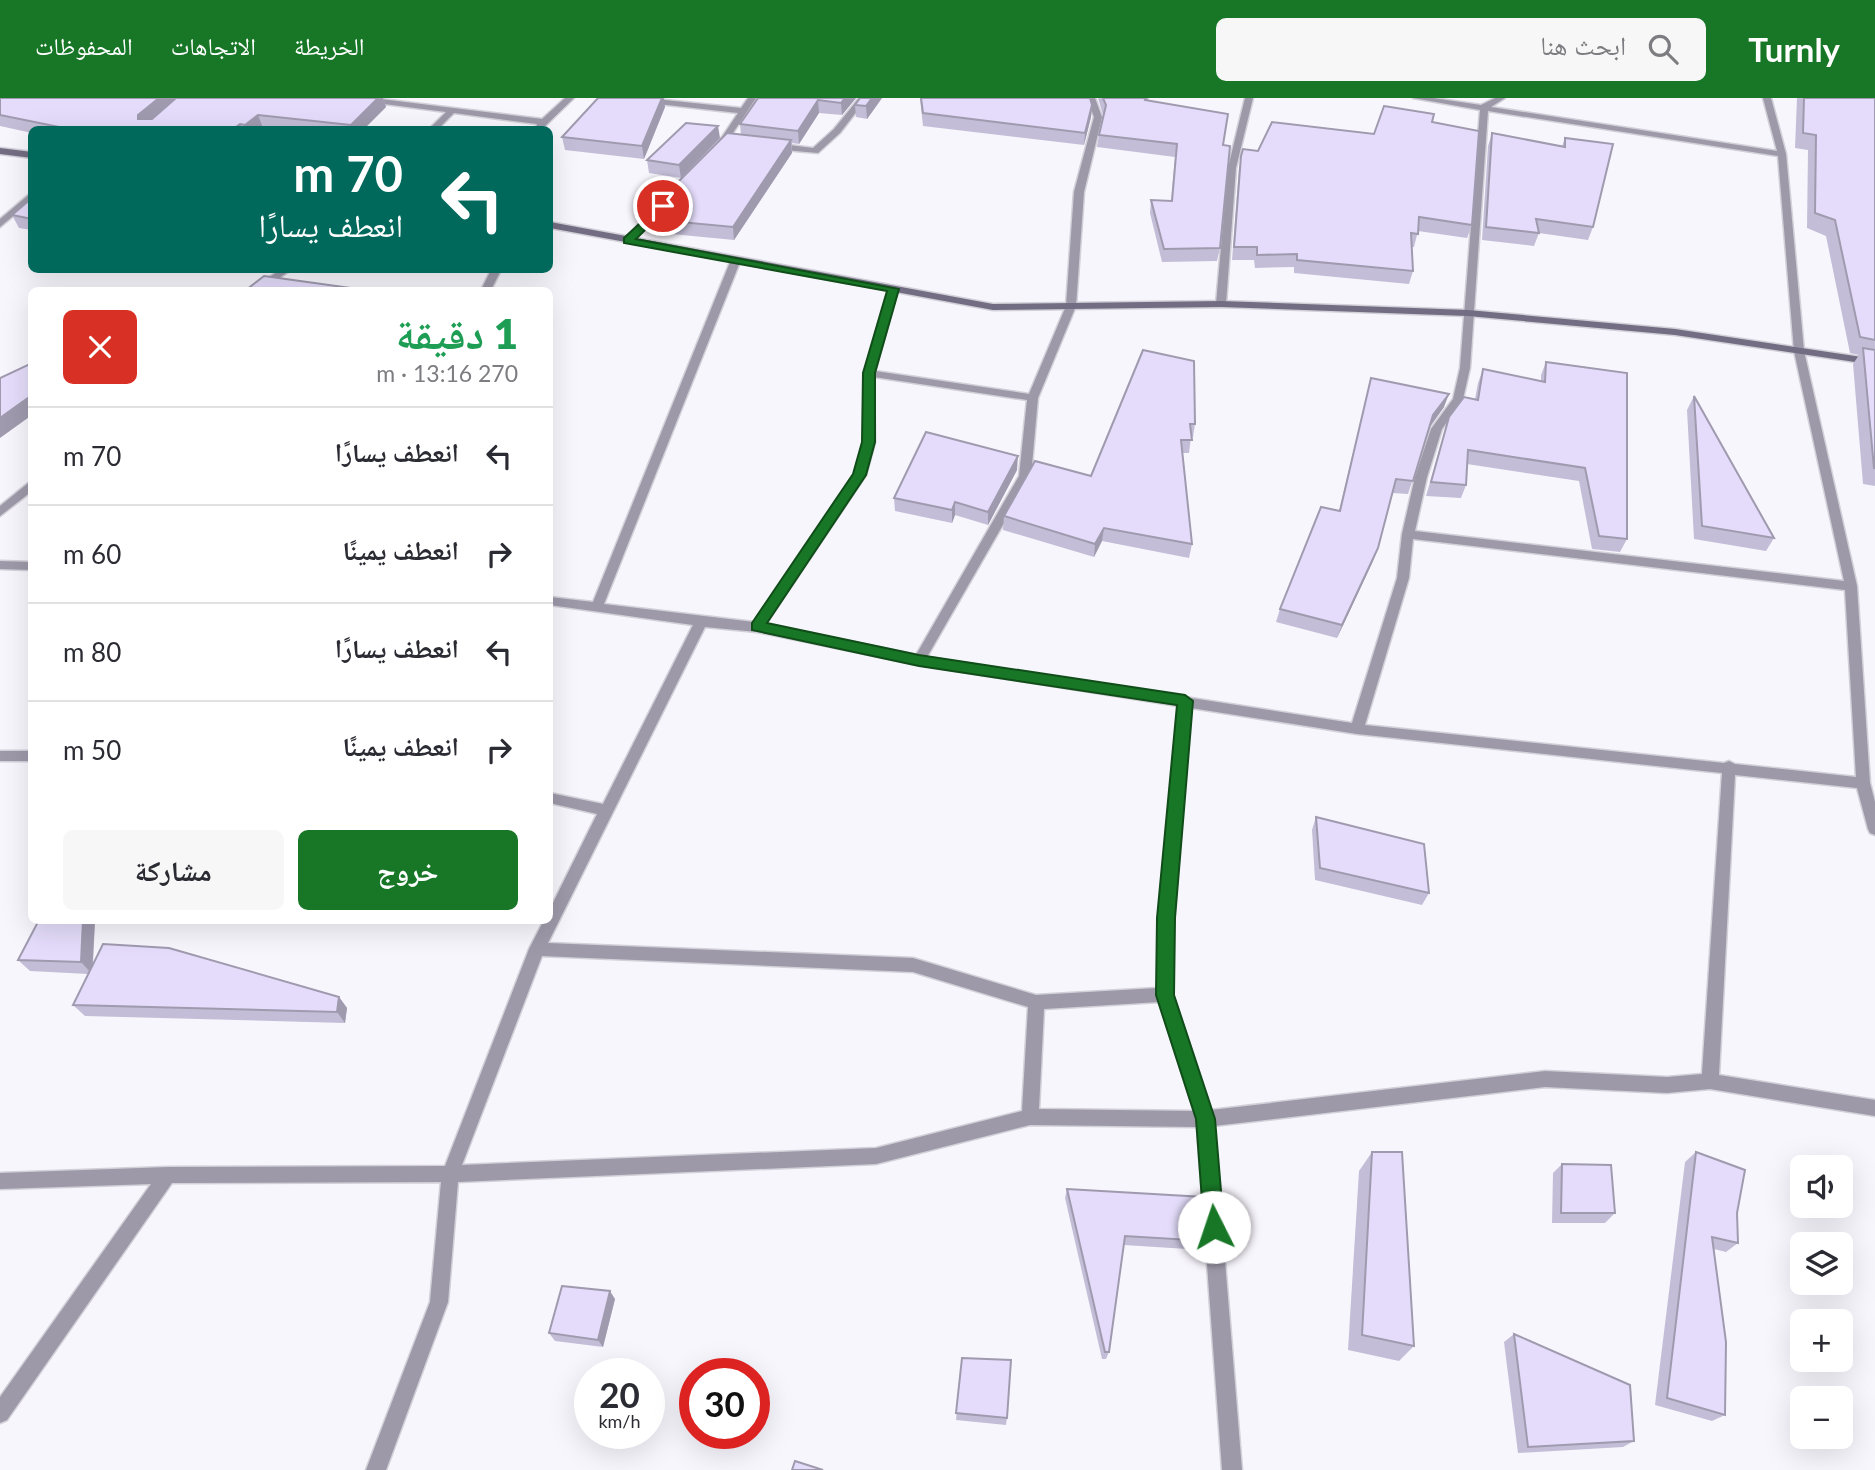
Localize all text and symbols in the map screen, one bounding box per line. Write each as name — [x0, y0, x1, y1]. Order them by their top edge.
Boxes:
search box — [1216, 18, 1706, 81]
text: ابحث هنا — [1540, 29, 1626, 61]
text: Turnly — [1748, 29, 1840, 69]
icon: search — [1644, 30, 1682, 68]
text: المحفوظات — [35, 31, 133, 60]
text: الاتجاهات — [171, 31, 256, 60]
text: الخريطة — [294, 31, 365, 60]
text: 70 m — [293, 144, 403, 202]
icon: left — [427, 154, 518, 245]
pin — [633, 176, 693, 236]
icon: arrive — [644, 187, 682, 225]
text: انعطف يسارًا — [259, 205, 403, 244]
text: 1 دقيقة — [396, 308, 518, 358]
button: close — [63, 310, 137, 384]
text: 270 m · 13:16 — [376, 359, 518, 387]
text: انعطف يسارًا — [335, 436, 459, 468]
icon: left — [480, 437, 518, 475]
text: 70 m — [63, 440, 121, 472]
text: انعطف يمينًا — [342, 534, 459, 566]
icon: right — [480, 535, 518, 573]
text: 60 m — [63, 538, 121, 570]
text: انعطف يسارًا — [335, 632, 459, 664]
icon: left — [480, 633, 518, 671]
text: 80 m — [63, 636, 121, 668]
text: انعطف يمينًا — [342, 730, 459, 762]
icon: right — [480, 731, 518, 769]
text: 50 m — [63, 734, 121, 766]
button: مشاركة — [63, 830, 284, 910]
button: خروج — [298, 830, 518, 910]
map controls — [1790, 1155, 1853, 1449]
button: sound — [1790, 1155, 1853, 1218]
position arrow — [1177, 1190, 1251, 1264]
button: layers — [1790, 1232, 1853, 1295]
button: + — [1790, 1309, 1853, 1372]
speed limit sign: 30 — [679, 1358, 770, 1449]
text: 20 — [599, 1373, 640, 1415]
button: − — [1790, 1386, 1853, 1449]
text: km/h — [598, 1410, 641, 1432]

